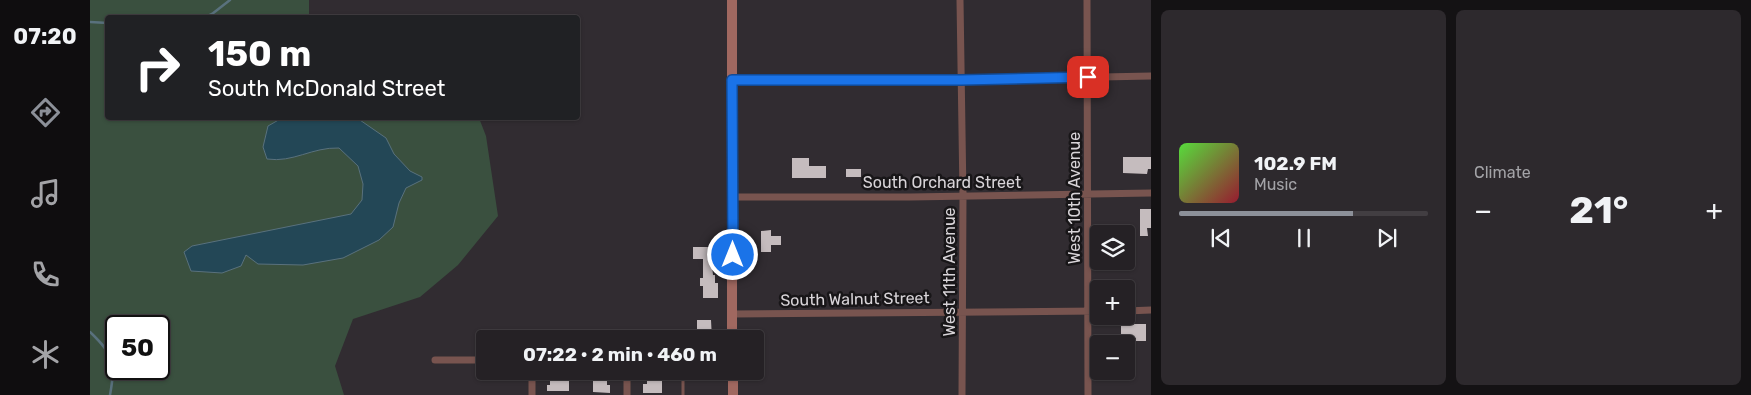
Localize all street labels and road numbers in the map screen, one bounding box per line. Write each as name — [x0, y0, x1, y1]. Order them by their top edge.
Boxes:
street label: West 10th Avenue — [1065, 132, 1084, 264]
street label: South Orchard Street — [863, 173, 1021, 192]
street label: West 11th Avenue — [940, 207, 959, 337]
street label: South Walnut Street — [780, 288, 930, 310]

